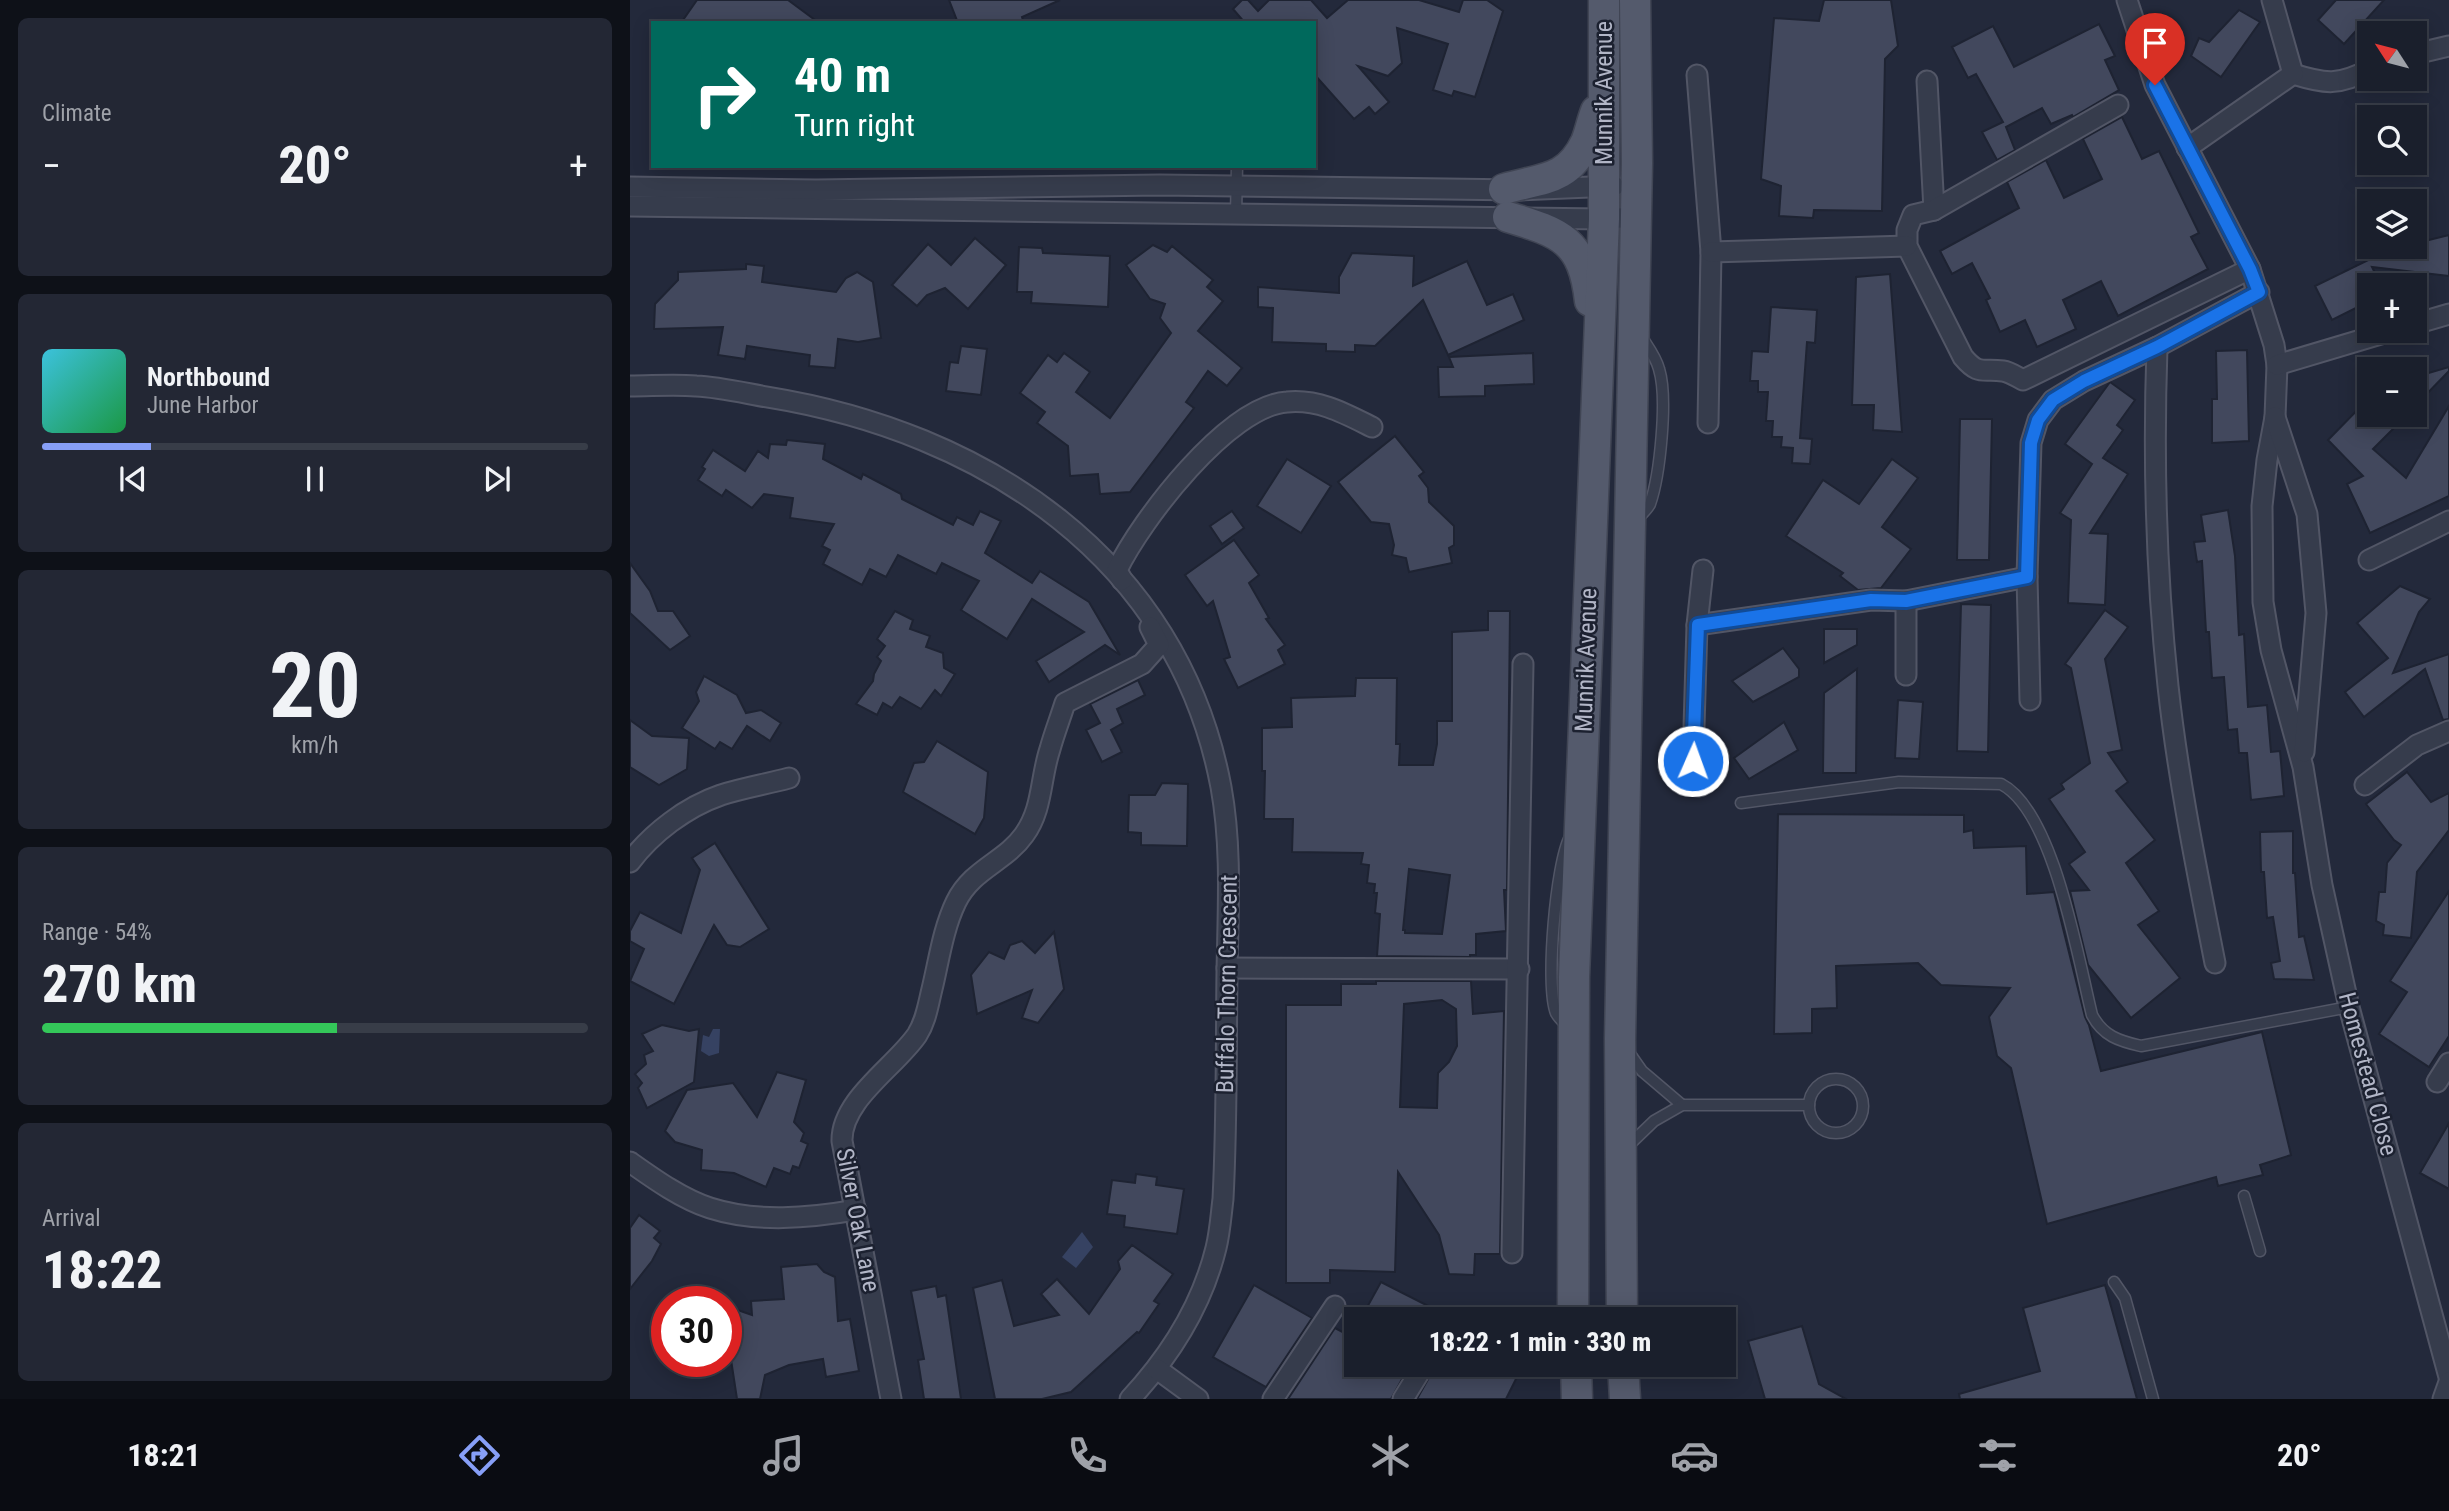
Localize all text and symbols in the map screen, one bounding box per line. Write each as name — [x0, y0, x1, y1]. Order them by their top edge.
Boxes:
pin — [2125, 13, 2185, 85]
street label: Munnik Avenue — [1590, 21, 1618, 165]
north arrow — [2357, 21, 2427, 91]
map controls — [2357, 21, 2427, 427]
icon: arrive — [2136, 24, 2174, 62]
text: 40 m — [794, 47, 891, 104]
icon: right — [679, 49, 770, 140]
text: Climate — [42, 100, 112, 127]
button: search — [2357, 105, 2427, 175]
text: Turn right — [794, 106, 915, 144]
text: 20° — [278, 135, 352, 196]
text: − — [42, 144, 61, 188]
text: + — [569, 144, 588, 188]
button: layers — [2357, 189, 2427, 259]
button: + — [2357, 273, 2427, 343]
button: − — [2357, 357, 2427, 427]
text: Northbound — [147, 362, 270, 392]
text: June Harbor — [147, 392, 259, 419]
icon: previous — [114, 460, 152, 498]
icon: pause — [296, 460, 334, 498]
icon: next — [478, 460, 516, 498]
street label: Munnik Avenue — [1569, 588, 1603, 732]
text: 20 — [269, 633, 361, 739]
position arrow — [1656, 724, 1730, 798]
text: km/h — [291, 732, 339, 759]
street label: Buffalo Thorn Crescent — [1211, 875, 1243, 1093]
text: Range · 54% — [42, 919, 152, 946]
text: 270 km — [42, 954, 197, 1015]
street label: Homestead Close — [2333, 989, 2403, 1159]
street label: Silver Oak Lane — [830, 1146, 886, 1294]
text: Arrival — [42, 1205, 101, 1232]
text: 18:22 — [42, 1240, 162, 1301]
speed limit sign: 30 — [651, 1286, 742, 1377]
text: 18:22 · 1 min · 330 m — [1429, 1327, 1651, 1357]
icon: directions — [455, 1431, 504, 1480]
icon: music — [759, 1431, 808, 1480]
icon: phone — [1063, 1431, 1112, 1480]
icon: climate — [1366, 1431, 1415, 1480]
icon: car — [1670, 1431, 1719, 1480]
icon: filters — [1973, 1431, 2022, 1480]
text: 18:21 — [127, 1436, 201, 1474]
text: 20° — [2277, 1436, 2322, 1474]

